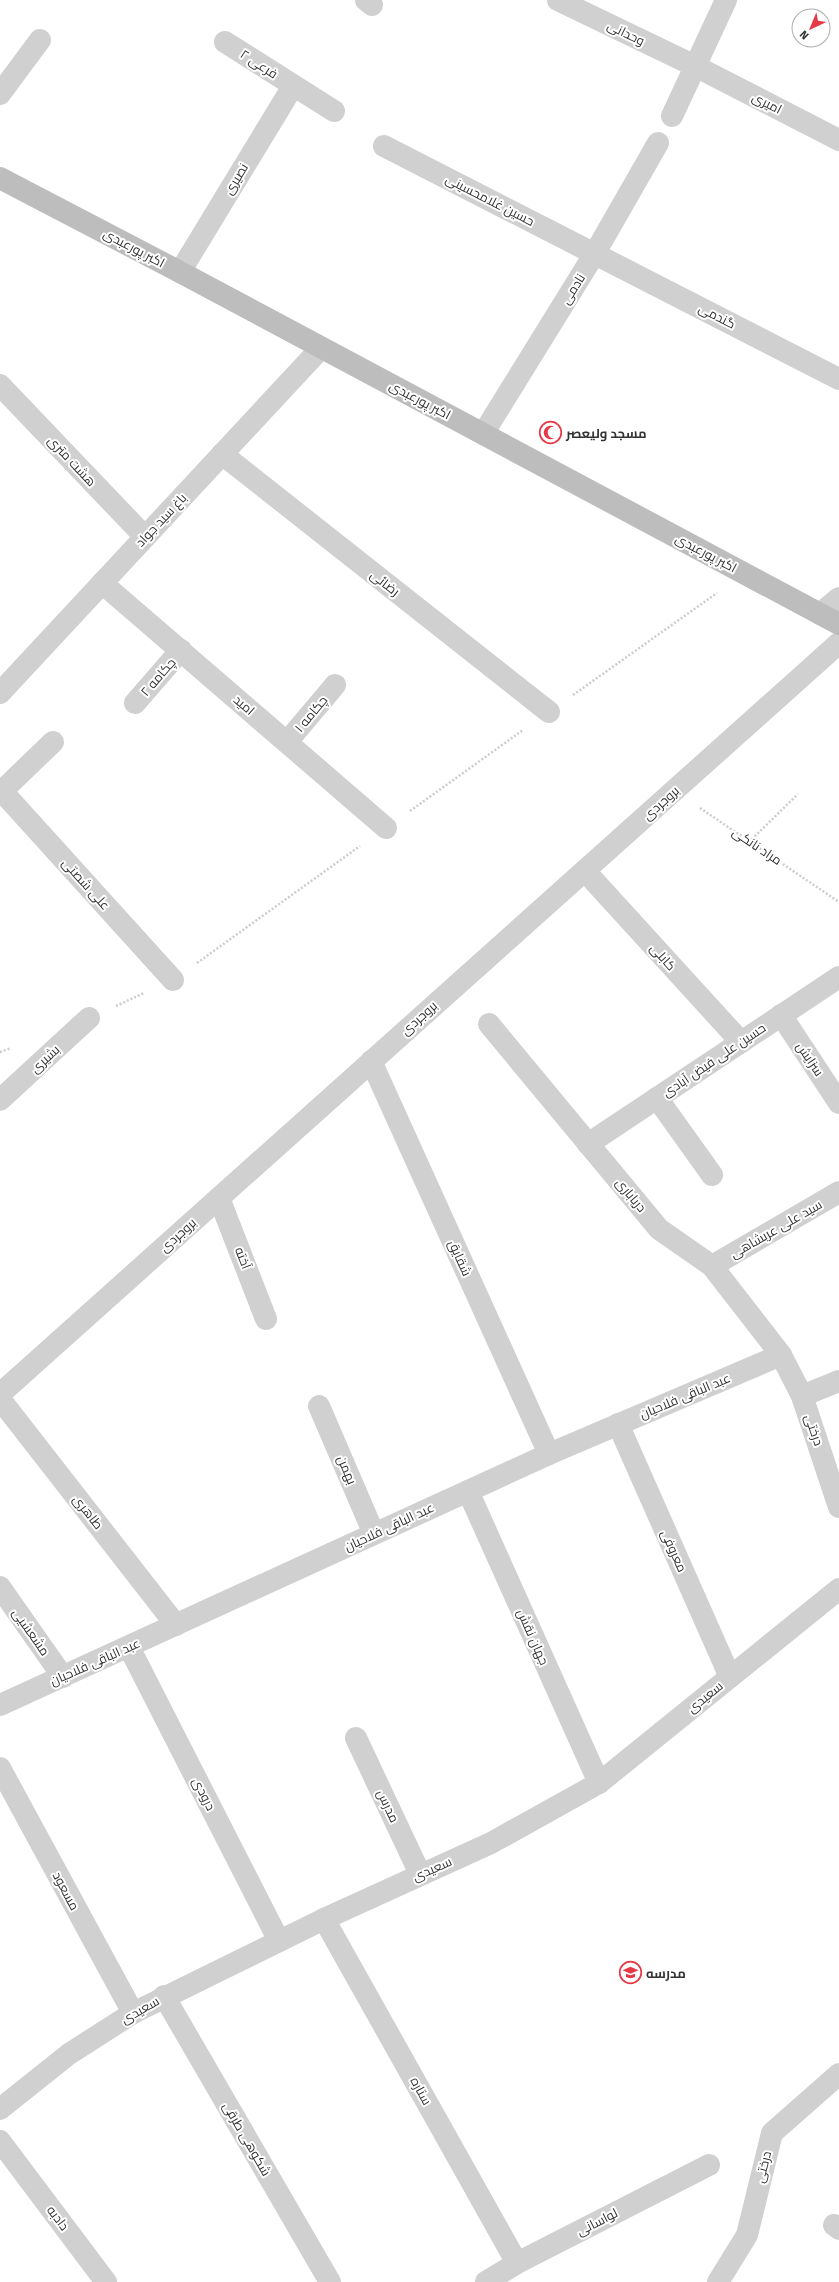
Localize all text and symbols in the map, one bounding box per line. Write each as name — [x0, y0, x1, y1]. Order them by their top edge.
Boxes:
north arrow — [791, 8, 831, 48]
street label: وحدانی — [605, 18, 647, 48]
text: N — [797, 28, 812, 42]
street label: فرعی ۲ — [238, 46, 280, 82]
street label: امیری — [750, 89, 784, 117]
street label: نصیری — [221, 161, 251, 197]
street label: حسین غلامحسینی — [443, 171, 537, 229]
street label: اکبر پورعبدی — [100, 226, 167, 272]
street label: نادمی — [558, 271, 588, 307]
street label: گندمی — [696, 300, 738, 332]
street label: اکبر پورعبدی — [386, 378, 453, 424]
mosque icon: مسجد ولیعصر — [537, 420, 563, 446]
place label: مسجد ولیعصر — [565, 426, 647, 442]
street label: هشت متری — [45, 433, 99, 489]
street label: باغ سید جواد — [133, 490, 190, 550]
street label: اکبر پورعبدی — [672, 531, 739, 577]
street label: رضائی — [367, 567, 403, 599]
street label: چکامه ۲ — [137, 655, 180, 701]
street label: امید — [231, 692, 257, 718]
street label: چکامه ۱ — [291, 693, 332, 737]
street label: بروجردی — [640, 783, 682, 823]
street label: مراد نانکی — [729, 824, 785, 868]
street label: علی شصتی — [59, 855, 113, 913]
street label: کابلی — [647, 940, 679, 974]
street label: بروجردی — [398, 998, 440, 1038]
street label: حسین علی فیض آبادی — [660, 1020, 768, 1100]
street label: سزایش — [793, 1039, 827, 1079]
street label: بشیری — [27, 1042, 63, 1076]
street label: دریاباری — [613, 1175, 649, 1215]
street label: سید علی عربشاهی — [727, 1197, 825, 1261]
street label: بروجردی — [157, 1215, 199, 1255]
street label: شقایق — [445, 1238, 475, 1278]
street label: آخته — [232, 1245, 254, 1271]
street label: عبد الباقی فلاحیان — [637, 1370, 733, 1422]
street label: درختی — [802, 1412, 826, 1448]
street label: بهمن — [334, 1453, 360, 1487]
street label: طاهری — [70, 1492, 106, 1532]
street label: عبد الباقی فلاحیان — [342, 1500, 436, 1554]
street label: معروفی — [658, 1528, 690, 1574]
street label: مشعشیی — [9, 1605, 53, 1659]
street label: جهان نقش — [514, 1607, 552, 1667]
street label: عبد الباقی فلاحیان — [48, 1635, 142, 1689]
street label: سعیدی — [684, 1678, 726, 1716]
street label: درودی — [189, 1775, 219, 1813]
street label: مدرس — [374, 1787, 402, 1825]
street label: سعیدی — [410, 1854, 454, 1884]
street label: مسعود — [50, 1869, 82, 1913]
school or university icon: مدرسه — [617, 1960, 643, 1986]
place label: مدرسه — [646, 1966, 686, 1981]
street label: سعیدی — [118, 1993, 162, 2027]
street label: ستاره — [407, 2074, 435, 2108]
street label: شکوهی طرقی — [220, 2100, 274, 2178]
street label: درختی — [752, 2150, 774, 2184]
street label: دادبه — [44, 2203, 72, 2233]
street label: لواسانی — [574, 2205, 620, 2239]

